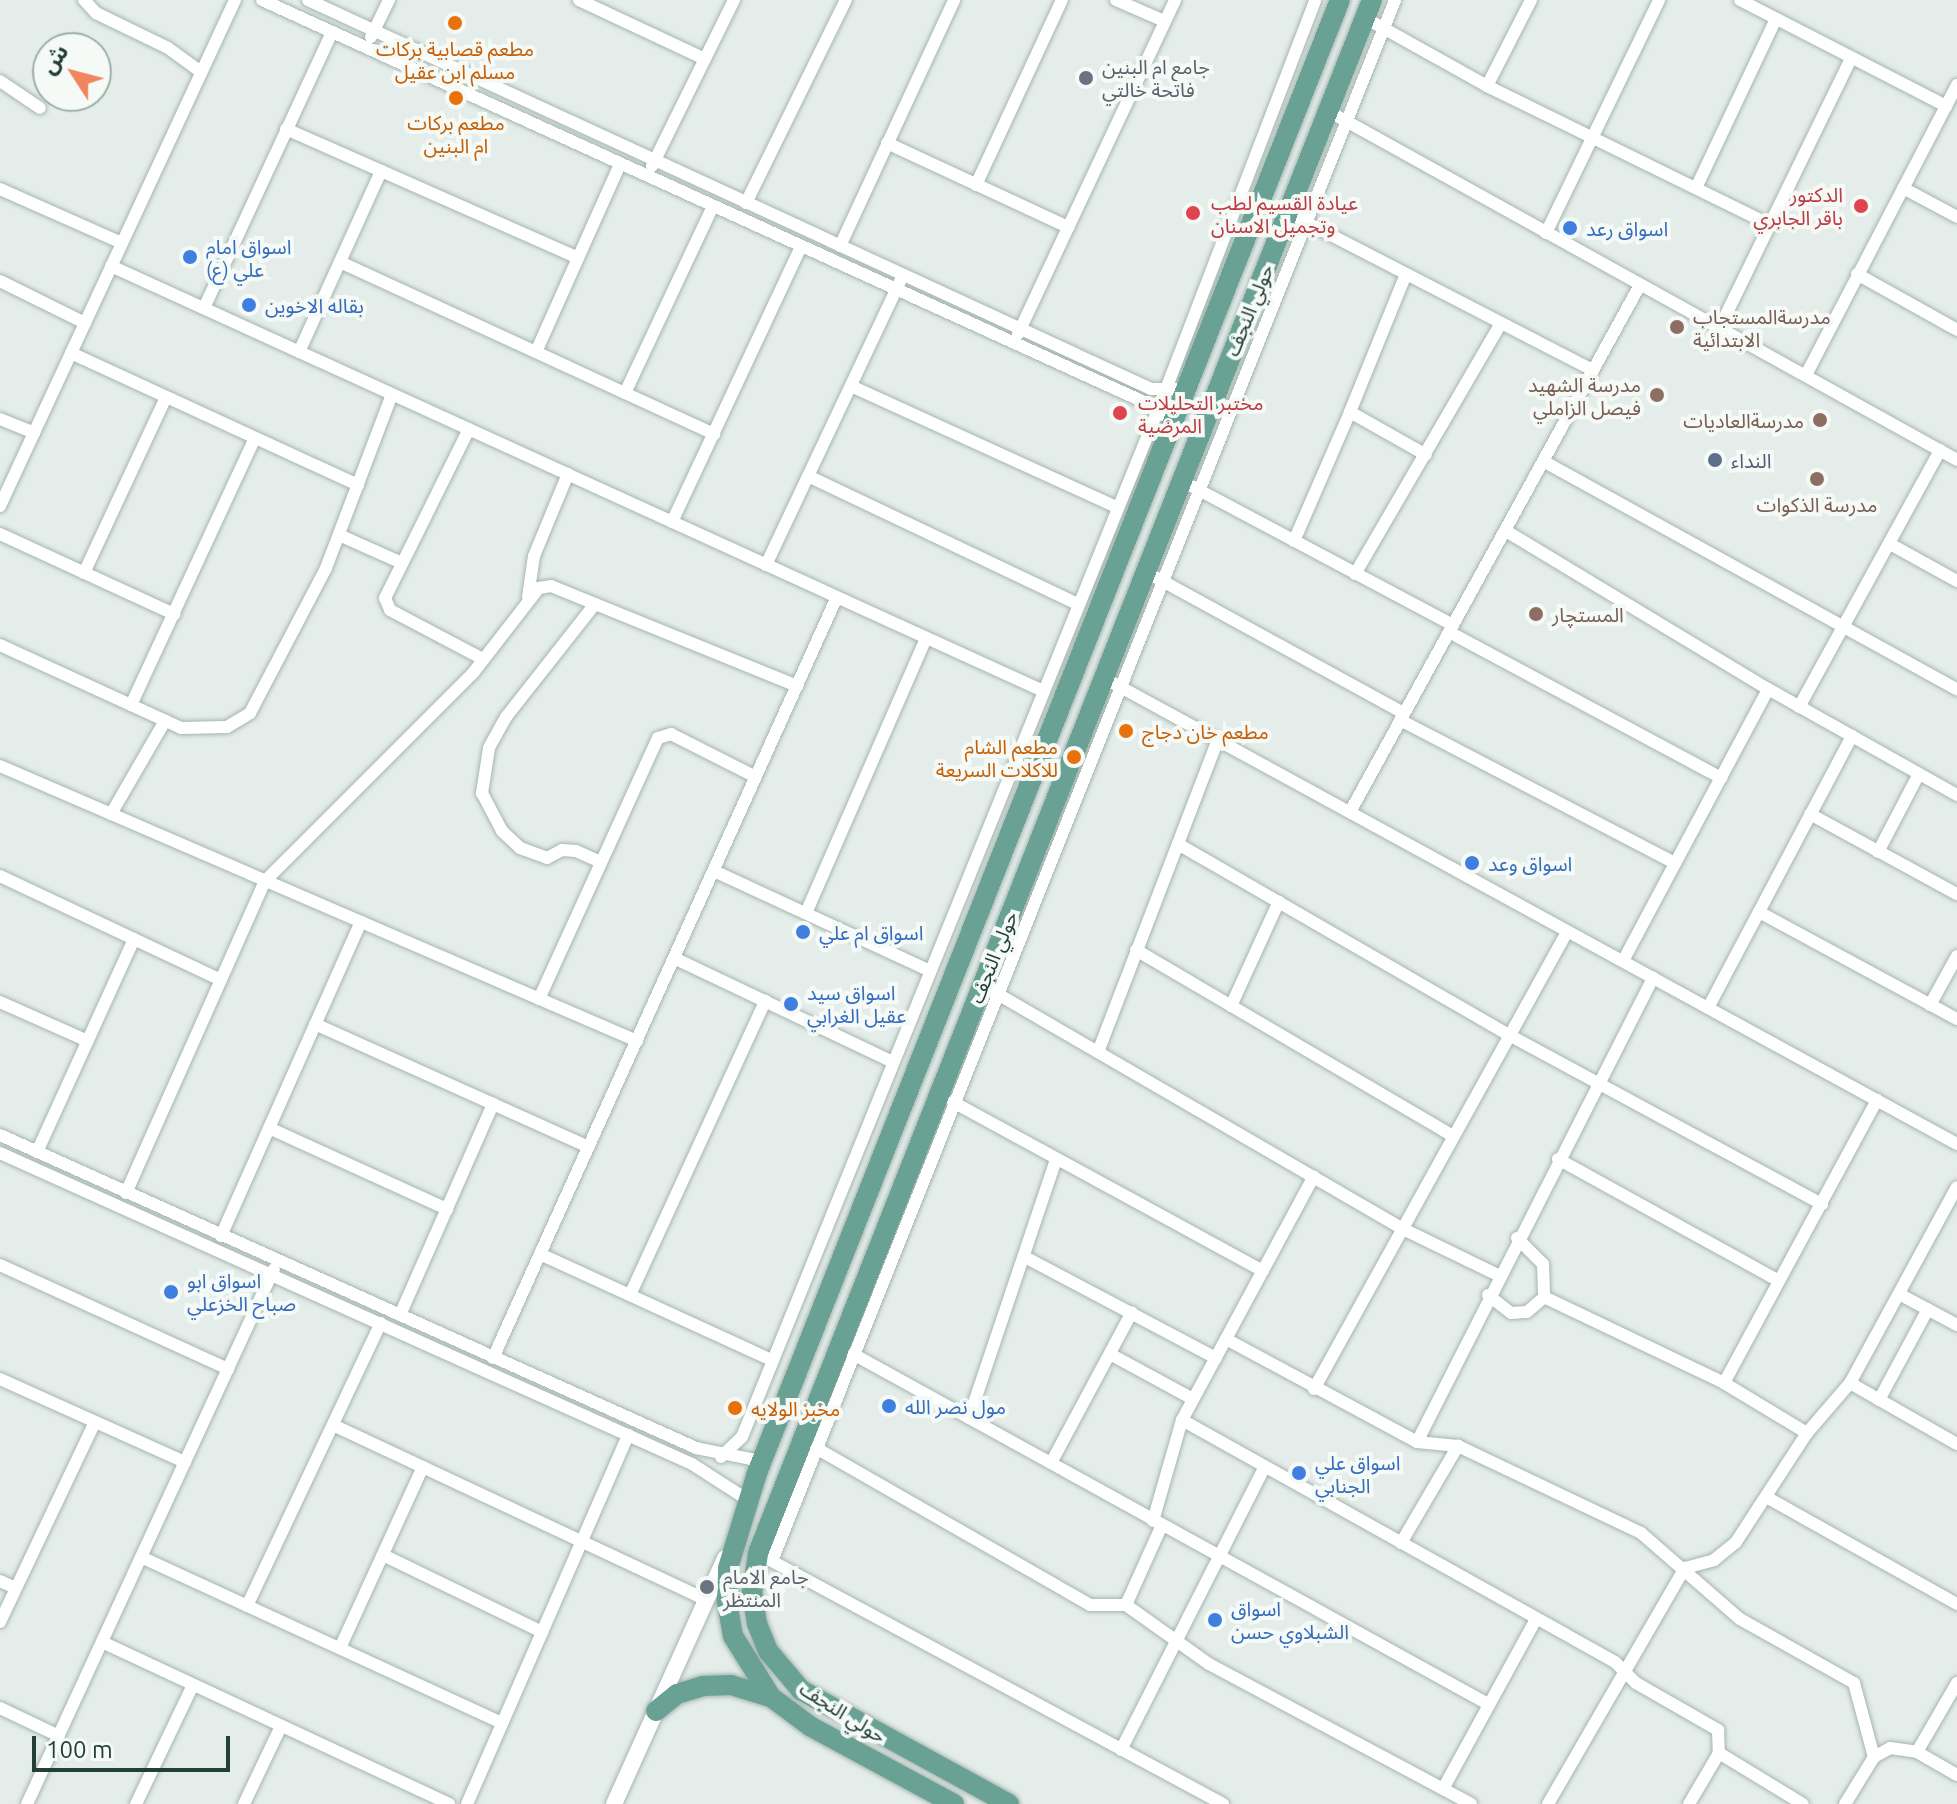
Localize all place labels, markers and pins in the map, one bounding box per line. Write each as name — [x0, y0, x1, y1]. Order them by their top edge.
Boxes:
marker: مطعم قصابية بركات مسلم ابن عقيل — [446, 14, 464, 32]
place label: مطعم قصابية بركات مسلم ابن عقيل — [376, 36, 534, 83]
place label: جامع ام البنين فاتحة خالتي — [1102, 54, 1210, 101]
marker: جامع ام البنين فاتحة خالتي — [1077, 69, 1095, 87]
marker: مطعم بركات ام البنين — [447, 89, 465, 107]
place label: مطعم بركات ام البنين — [407, 110, 505, 157]
place label: الدكتور باقر الجابري — [1753, 182, 1843, 229]
place label: عيادة القسيم لطب وتجميل الاسنان — [1211, 190, 1358, 237]
marker: الدكتور باقر الجابري — [1850, 195, 1872, 217]
marker: عيادة القسيم لطب وتجميل الاسنان — [1182, 202, 1204, 224]
place label: اسواق رعد — [1586, 216, 1668, 240]
marker: اسواق رعد — [1561, 219, 1579, 237]
place label: اسواق امام علي (ع) — [206, 234, 291, 281]
marker: اسواق امام علي (ع) — [181, 248, 199, 266]
place label: بقاله الاخوين — [265, 293, 364, 317]
marker: بقاله الاخوين — [240, 296, 258, 314]
place label: مدرسةالمستجاب الابتدائية — [1693, 304, 1831, 351]
marker: مدرسةالمستجاب الابتدائية — [1668, 318, 1686, 336]
place label: مدرسة الشهيد فيصل الزاملي — [1528, 372, 1641, 419]
marker: مدرسة الشهيد فيصل الزاملي — [1648, 386, 1666, 404]
place label: مختبر التحليلات المرضية — [1138, 390, 1264, 437]
marker: مختبر التحليلات المرضية — [1109, 402, 1131, 424]
place label: مدرسةالعاديات — [1683, 408, 1804, 432]
marker: مدرسةالعاديات — [1811, 411, 1829, 429]
place label: النداء — [1731, 448, 1771, 472]
marker: النداء — [1706, 451, 1724, 469]
marker: مدرسة الذكوات — [1808, 470, 1826, 488]
place label: مدرسة الذكوات — [1757, 492, 1877, 516]
place label: المستچار — [1552, 602, 1624, 626]
marker: المستچار — [1527, 605, 1545, 623]
place label: مطعم خان دجاج — [1142, 719, 1269, 743]
marker: مطعم خان دجاج — [1117, 722, 1135, 740]
place label: مطعم الشام للاكلات السريعة — [936, 734, 1058, 781]
marker: مطعم الشام للاكلات السريعة — [1065, 748, 1083, 766]
place label: اسواق وعد — [1488, 851, 1572, 875]
marker: اسواق وعد — [1463, 854, 1481, 872]
place label: اسواق ام علي — [819, 920, 923, 944]
marker: اسواق ام علي — [794, 923, 812, 941]
place label: اسواق سيد عقيل الغرابي — [807, 980, 906, 1027]
marker: اسواق سيد عقيل الغرابي — [782, 995, 800, 1013]
place label: اسواق ابو صباح الخزعلي — [187, 1268, 296, 1315]
marker: اسواق ابو صباح الخزعلي — [162, 1283, 180, 1301]
place label: مول نصر الله — [905, 1394, 1006, 1418]
place label: مخبز الولايه — [751, 1396, 840, 1420]
marker: مول نصر الله — [880, 1397, 898, 1415]
marker: مخبز الولايه — [726, 1399, 744, 1417]
place label: اسواق علي الجنابي — [1315, 1450, 1400, 1497]
marker: اسواق علي الجنابي — [1290, 1464, 1308, 1482]
place label: جامع الامام المنتظر — [723, 1564, 809, 1611]
marker: جامع الامام المنتظر — [698, 1578, 716, 1596]
place label: اسواق الشبلاوي حسن — [1231, 1596, 1349, 1643]
marker: اسواق الشبلاوي حسن — [1206, 1611, 1224, 1629]

